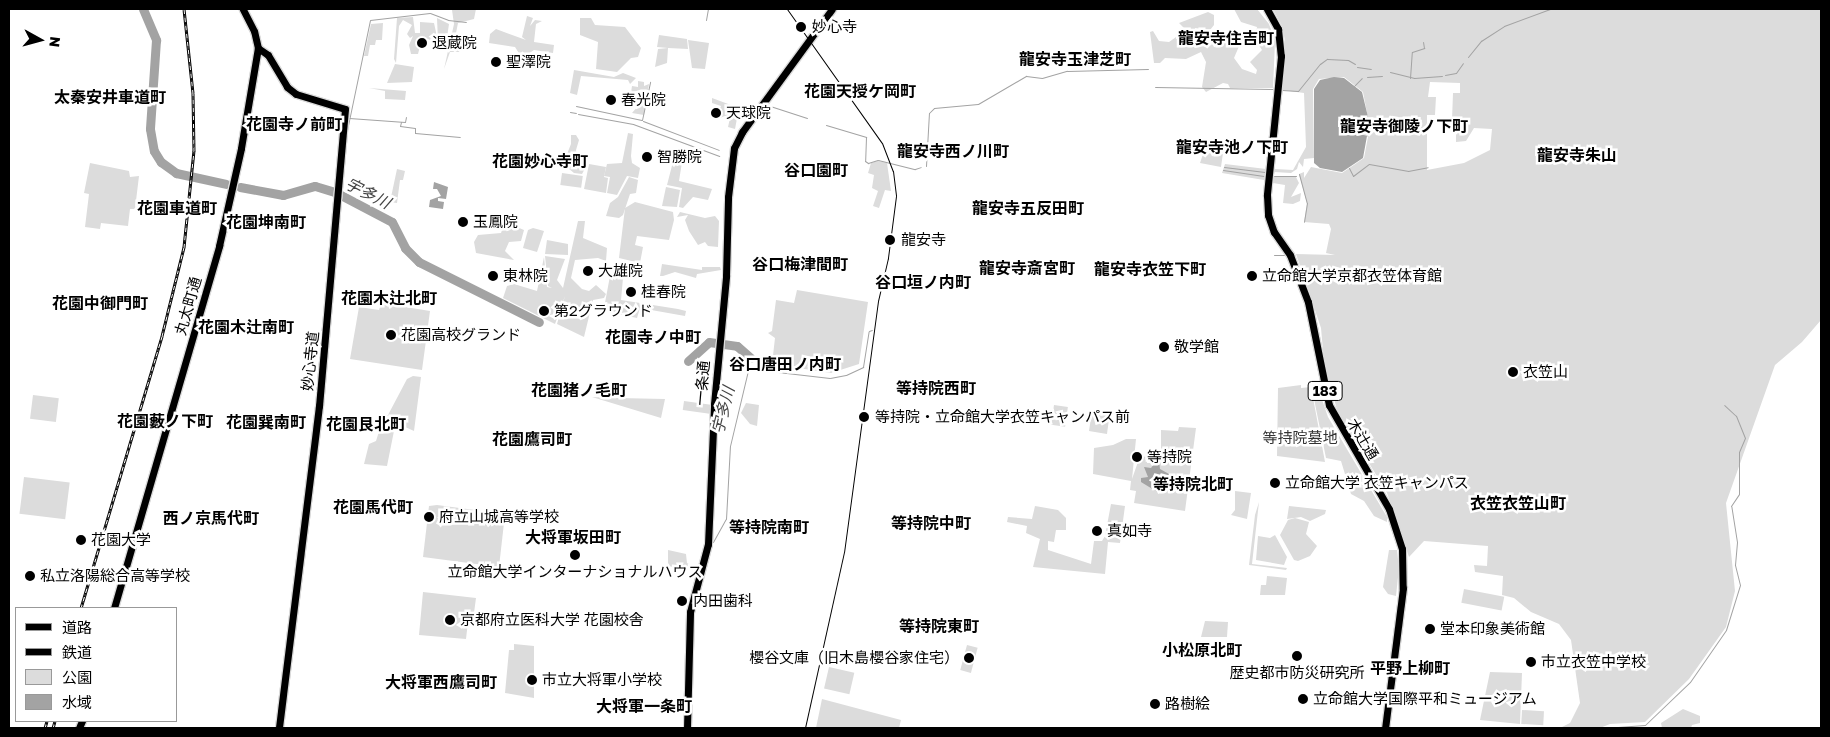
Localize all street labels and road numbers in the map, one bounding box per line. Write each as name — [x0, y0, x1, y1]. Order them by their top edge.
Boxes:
street label: 丸太町通 — [171, 275, 205, 337]
street label: 妙心寺道 — [298, 330, 322, 392]
street label: 一条通 — [691, 360, 713, 406]
road number: 183 — [1308, 380, 1342, 402]
street label: 木辻通 — [1344, 415, 1382, 463]

